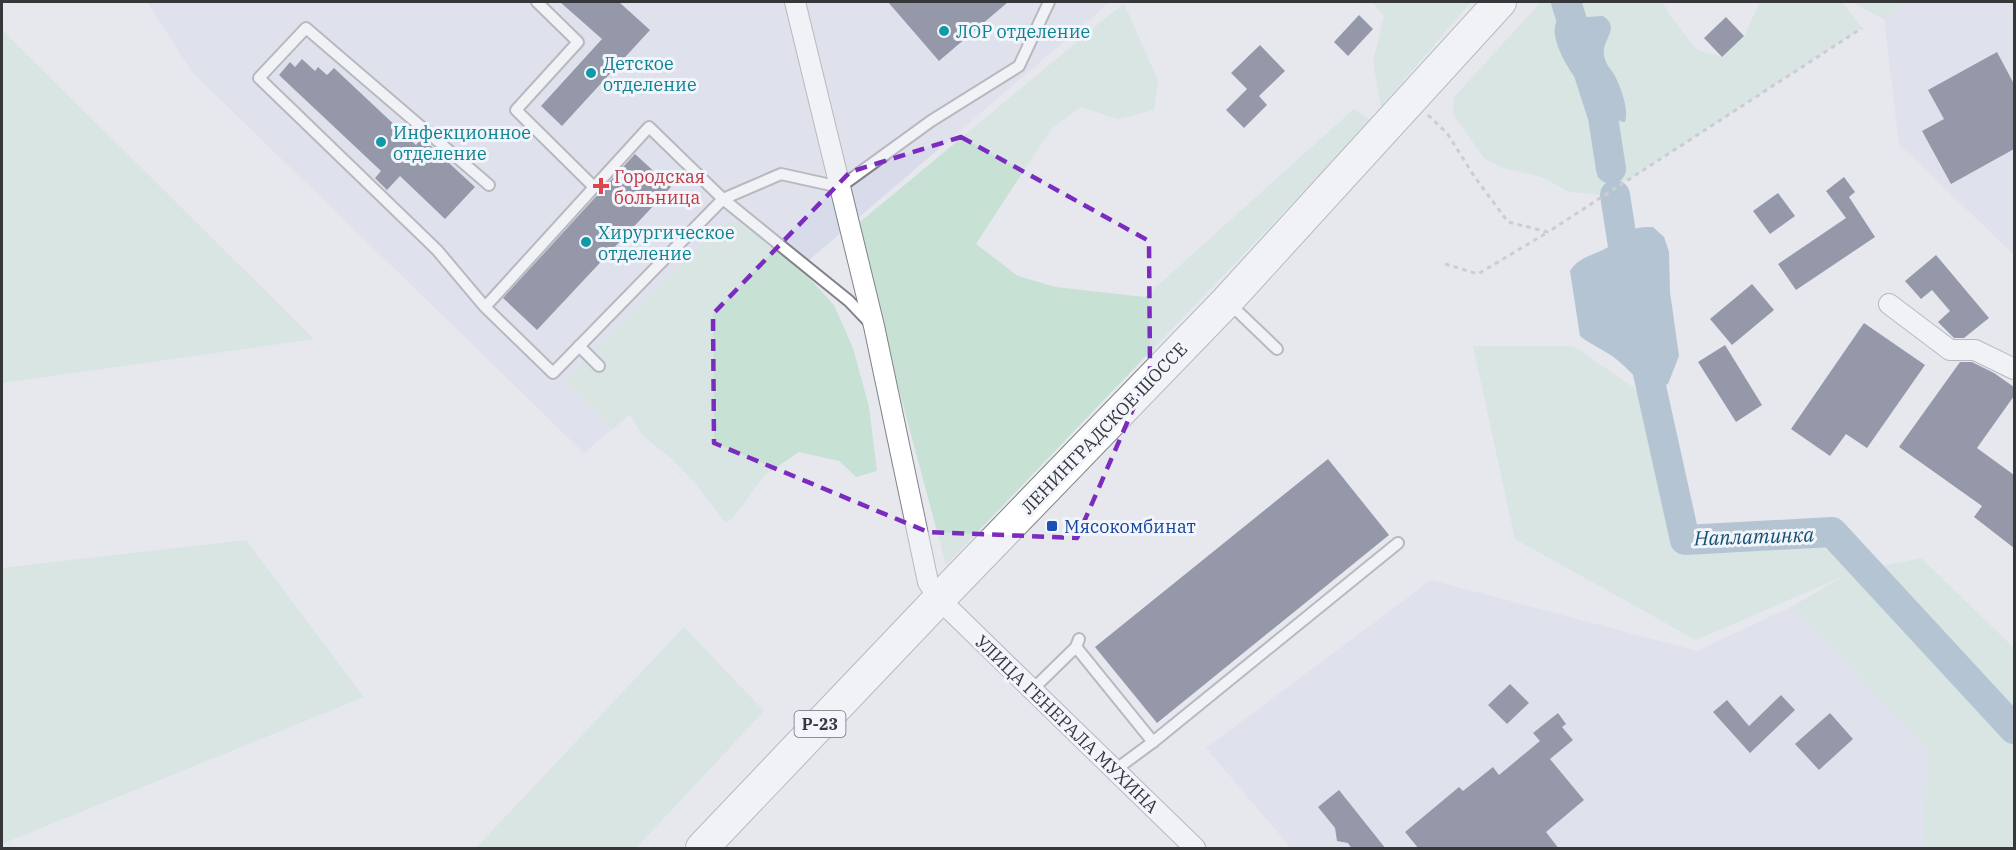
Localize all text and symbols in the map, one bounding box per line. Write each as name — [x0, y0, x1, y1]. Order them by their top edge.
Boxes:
place label: ЛОР отделение — [956, 20, 1090, 43]
marker: ЛОР отделение — [937, 24, 951, 38]
place label: Детское отделение — [603, 52, 697, 96]
marker: Детское отделение — [584, 66, 598, 80]
place label: Инфекционное отделение — [393, 121, 531, 165]
marker: Инфекционное отделение — [374, 135, 388, 149]
place label: Городская больница — [614, 165, 705, 209]
marker: Городская больница — [592, 177, 610, 195]
place label: Хирургическое отделение — [598, 221, 735, 265]
marker: Хирургическое отделение — [579, 235, 593, 249]
street label: ЛЕНИНГРАДСКОЕ ШОССЕ — [1016, 337, 1192, 519]
place label: Мясокомбинат — [1064, 515, 1196, 538]
marker: Мясокомбинат — [1045, 519, 1059, 533]
water label: Наплатинка — [1692, 520, 1815, 552]
street label: УЛИЦА ГЕНЕРАЛА МУХИНА — [970, 630, 1164, 818]
road number: Р-23 — [794, 711, 846, 737]

